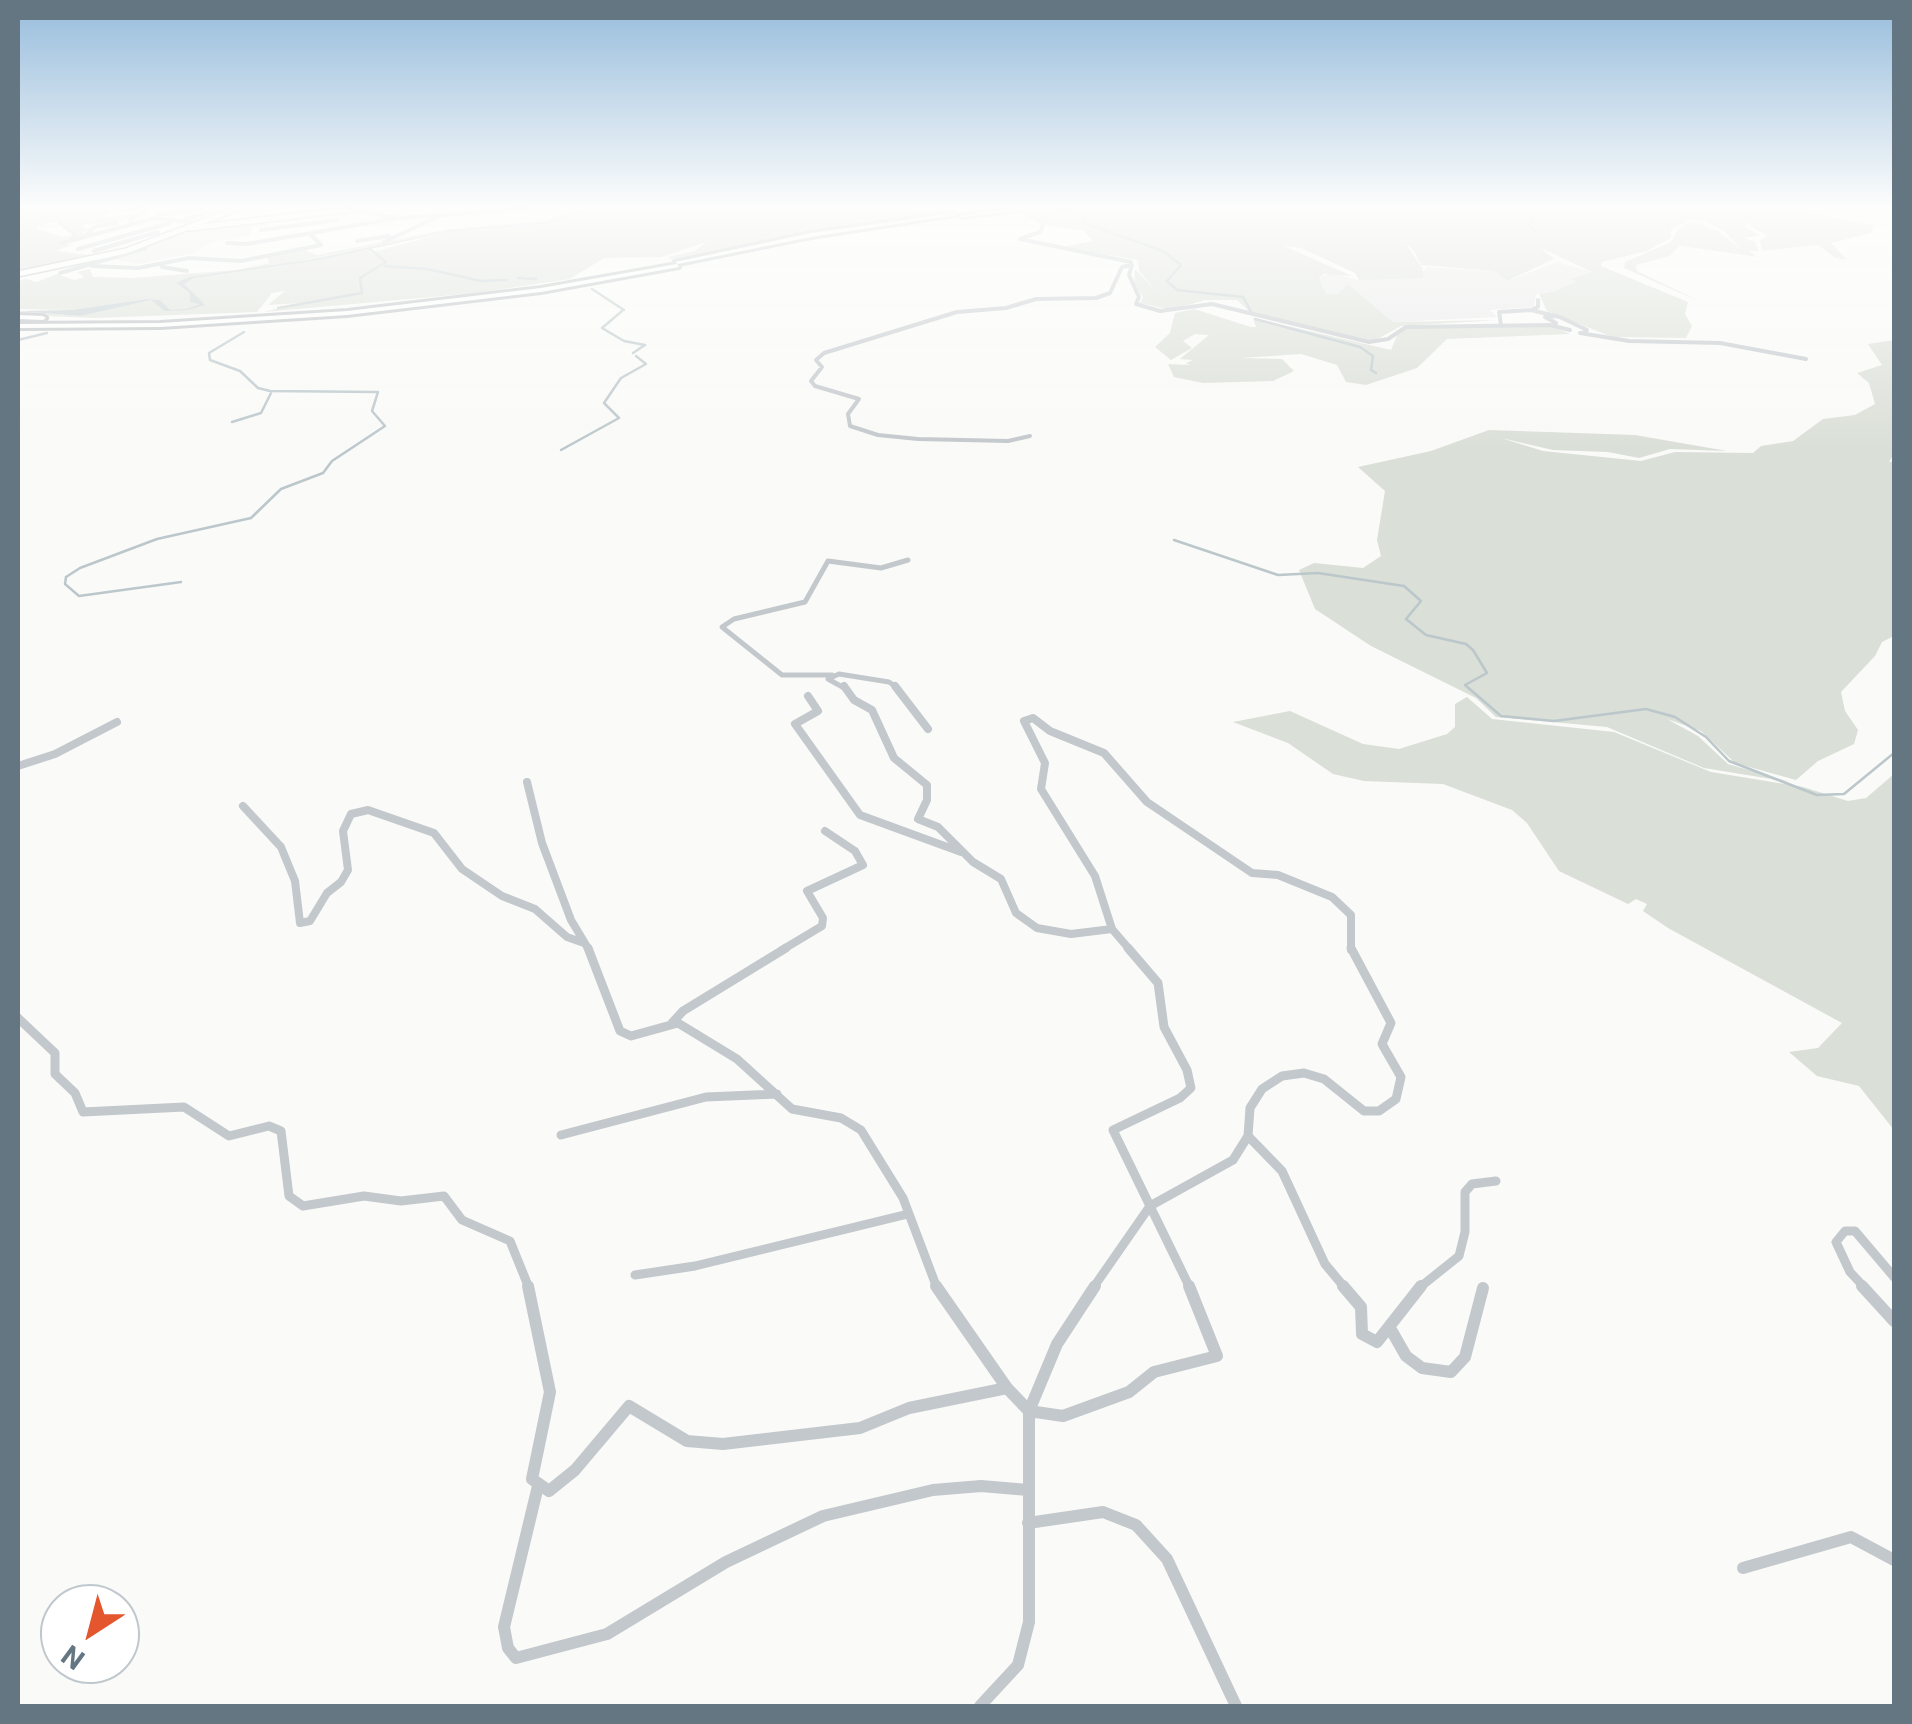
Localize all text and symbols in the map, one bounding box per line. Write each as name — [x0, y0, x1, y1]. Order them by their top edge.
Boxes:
north arrow — [40, 1584, 140, 1684]
text: N — [56, 1638, 91, 1676]

